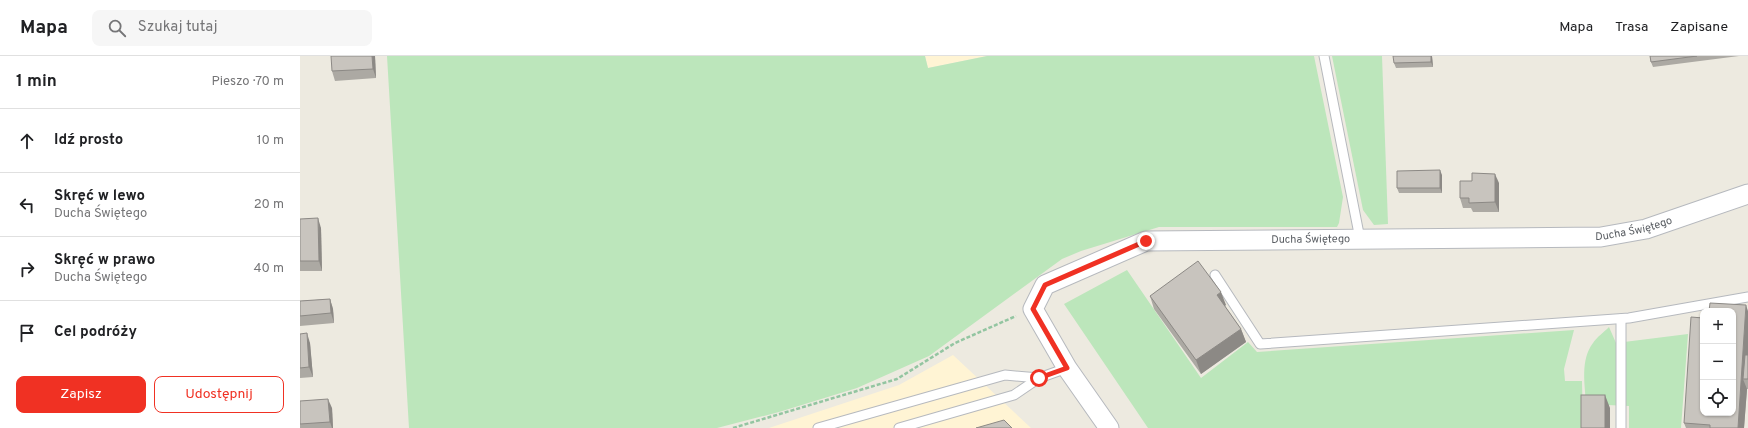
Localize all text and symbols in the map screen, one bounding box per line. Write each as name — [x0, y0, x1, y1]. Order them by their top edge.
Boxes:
search box — [92, 10, 372, 46]
text: Mapa — [20, 16, 68, 40]
icon: search — [106, 17, 128, 39]
text: Szukaj tutaj — [138, 18, 217, 37]
text: Mapa — [1559, 19, 1593, 36]
text: Trasa — [1615, 19, 1648, 36]
text: Zapisane — [1670, 19, 1728, 36]
text: 1 min — [16, 71, 57, 93]
text: Pieszo · 70 m — [212, 74, 284, 90]
icon: ahead — [16, 130, 38, 152]
text: Idź prosto — [54, 131, 123, 150]
text: 10 m — [257, 133, 284, 149]
text: Skręć w lewo — [54, 187, 145, 206]
icon: left — [16, 194, 38, 216]
text: 20 m — [254, 197, 284, 213]
text: Ducha Świętego — [54, 206, 147, 222]
street label: Ducha Świętego — [1595, 213, 1674, 244]
route end — [1137, 232, 1155, 250]
street label: Ducha Świętego — [1271, 232, 1350, 247]
text: Skręć w prawo — [54, 251, 155, 270]
icon: right — [16, 258, 38, 280]
text: 40 m — [254, 261, 284, 277]
text: Ducha Świętego — [54, 270, 147, 286]
map controls — [1700, 308, 1736, 416]
button: + — [1700, 308, 1736, 344]
icon: arrive — [16, 322, 38, 344]
text: Cel podróży — [54, 323, 137, 342]
button: − — [1700, 344, 1736, 380]
route start — [1030, 369, 1048, 387]
button: Zapisz — [16, 376, 146, 413]
button: Udostępnij — [154, 376, 284, 413]
button: locate — [1700, 380, 1736, 416]

